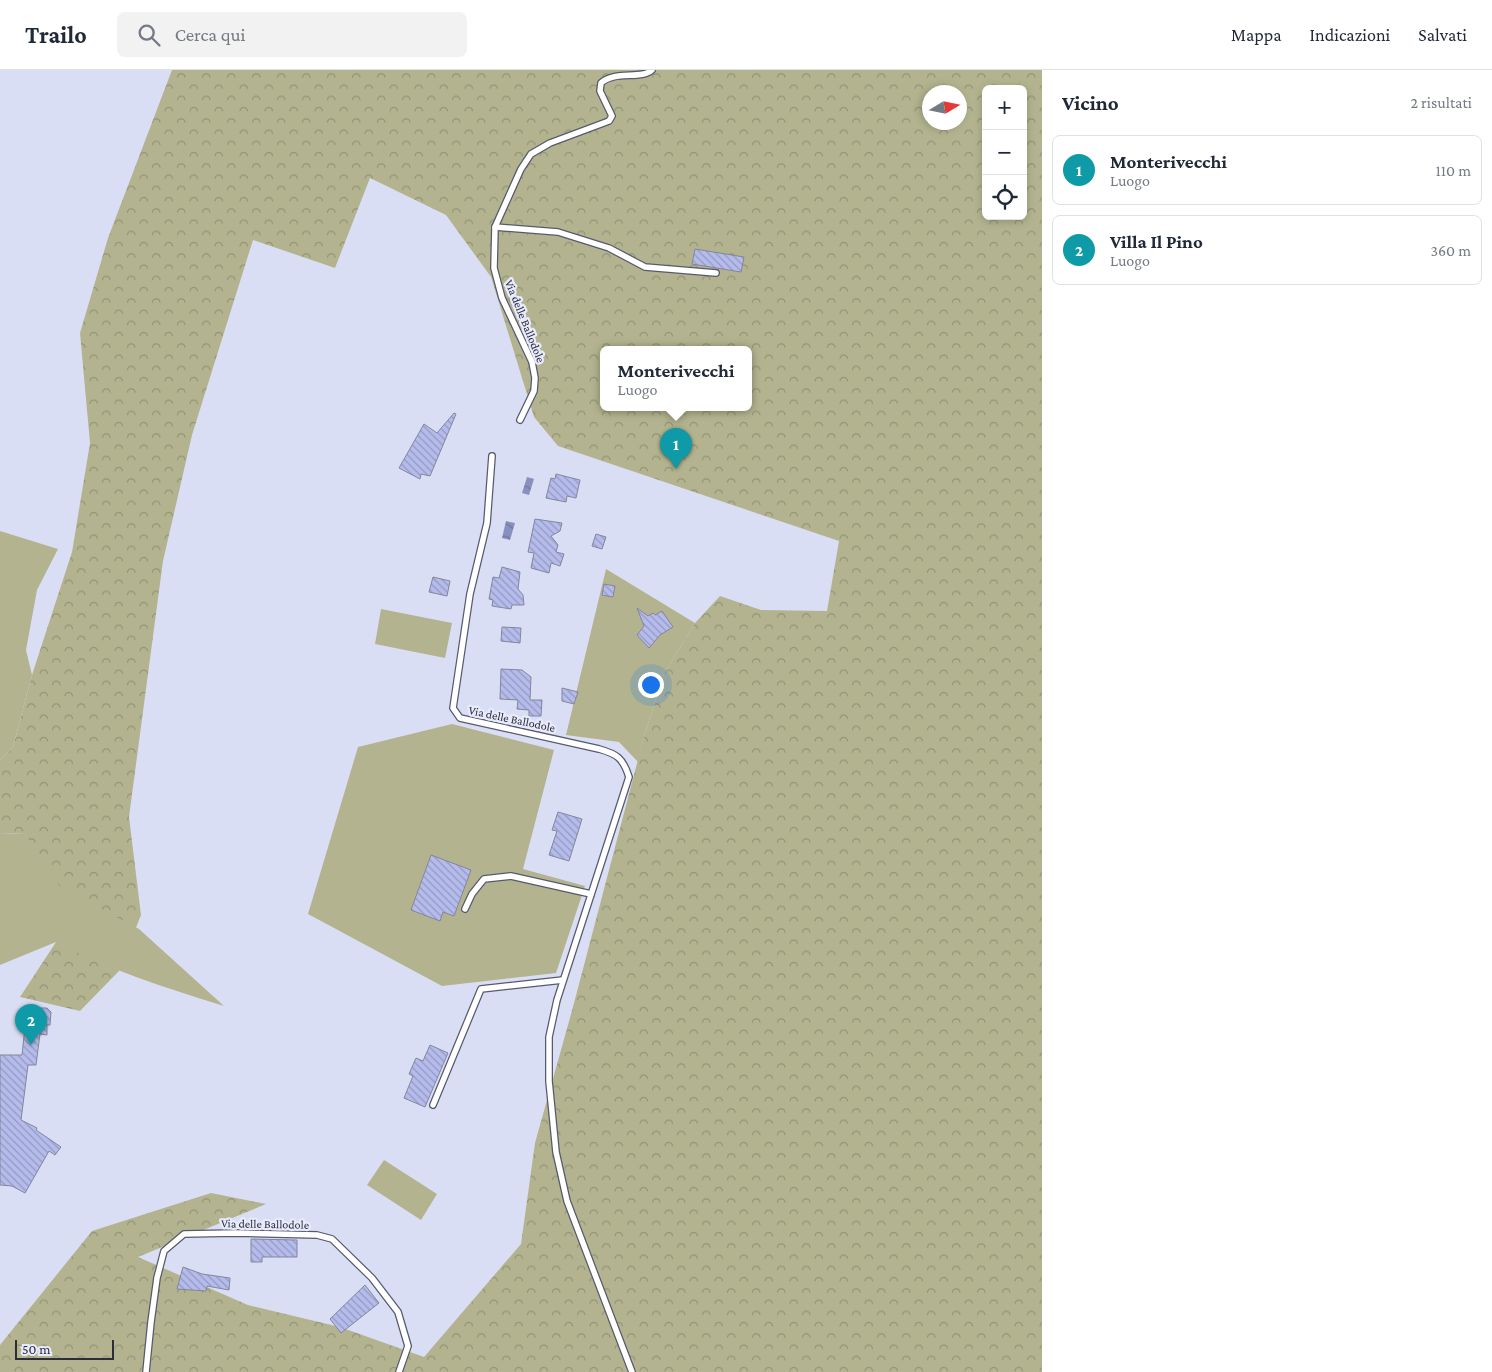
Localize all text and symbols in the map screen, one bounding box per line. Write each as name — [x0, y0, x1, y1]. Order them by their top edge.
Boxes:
search box — [117, 12, 467, 57]
text: Trailo — [25, 21, 87, 48]
icon: search — [135, 21, 163, 49]
text: Cerca qui — [175, 24, 245, 45]
text: Mappa — [1231, 25, 1282, 45]
text: Indicazioni — [1310, 25, 1390, 45]
text: Salvati — [1418, 25, 1467, 45]
north arrow — [922, 85, 967, 130]
map controls — [982, 85, 1027, 220]
button: + — [982, 85, 1027, 130]
text: Vicino — [1062, 91, 1119, 115]
text: 2 risultati — [1410, 94, 1472, 111]
button: − — [982, 130, 1027, 175]
text: Monterivecchi — [1110, 151, 1227, 172]
text: 1 — [1076, 162, 1082, 179]
text: 110 m — [1435, 162, 1471, 179]
text: Luogo — [1110, 172, 1150, 189]
button: locate — [982, 175, 1027, 220]
text: Villa Il Pino — [1110, 231, 1203, 252]
text: 2 — [1075, 242, 1083, 259]
text: 360 m — [1430, 242, 1471, 259]
text: Luogo — [1110, 252, 1150, 269]
street label: Via delle Ballodole — [502, 278, 548, 364]
popup — [600, 346, 752, 411]
text: Monterivecchi — [618, 360, 734, 381]
text: Luogo — [618, 381, 657, 398]
pin: 1 — [660, 428, 692, 469]
your location — [638, 672, 664, 698]
street label: Via delle Ballodole — [467, 703, 557, 735]
pin: 2 — [15, 1004, 47, 1045]
street label: Via delle Ballodole — [221, 1216, 309, 1232]
scale bar — [15, 1337, 114, 1360]
text: 50 m — [22, 1341, 50, 1357]

